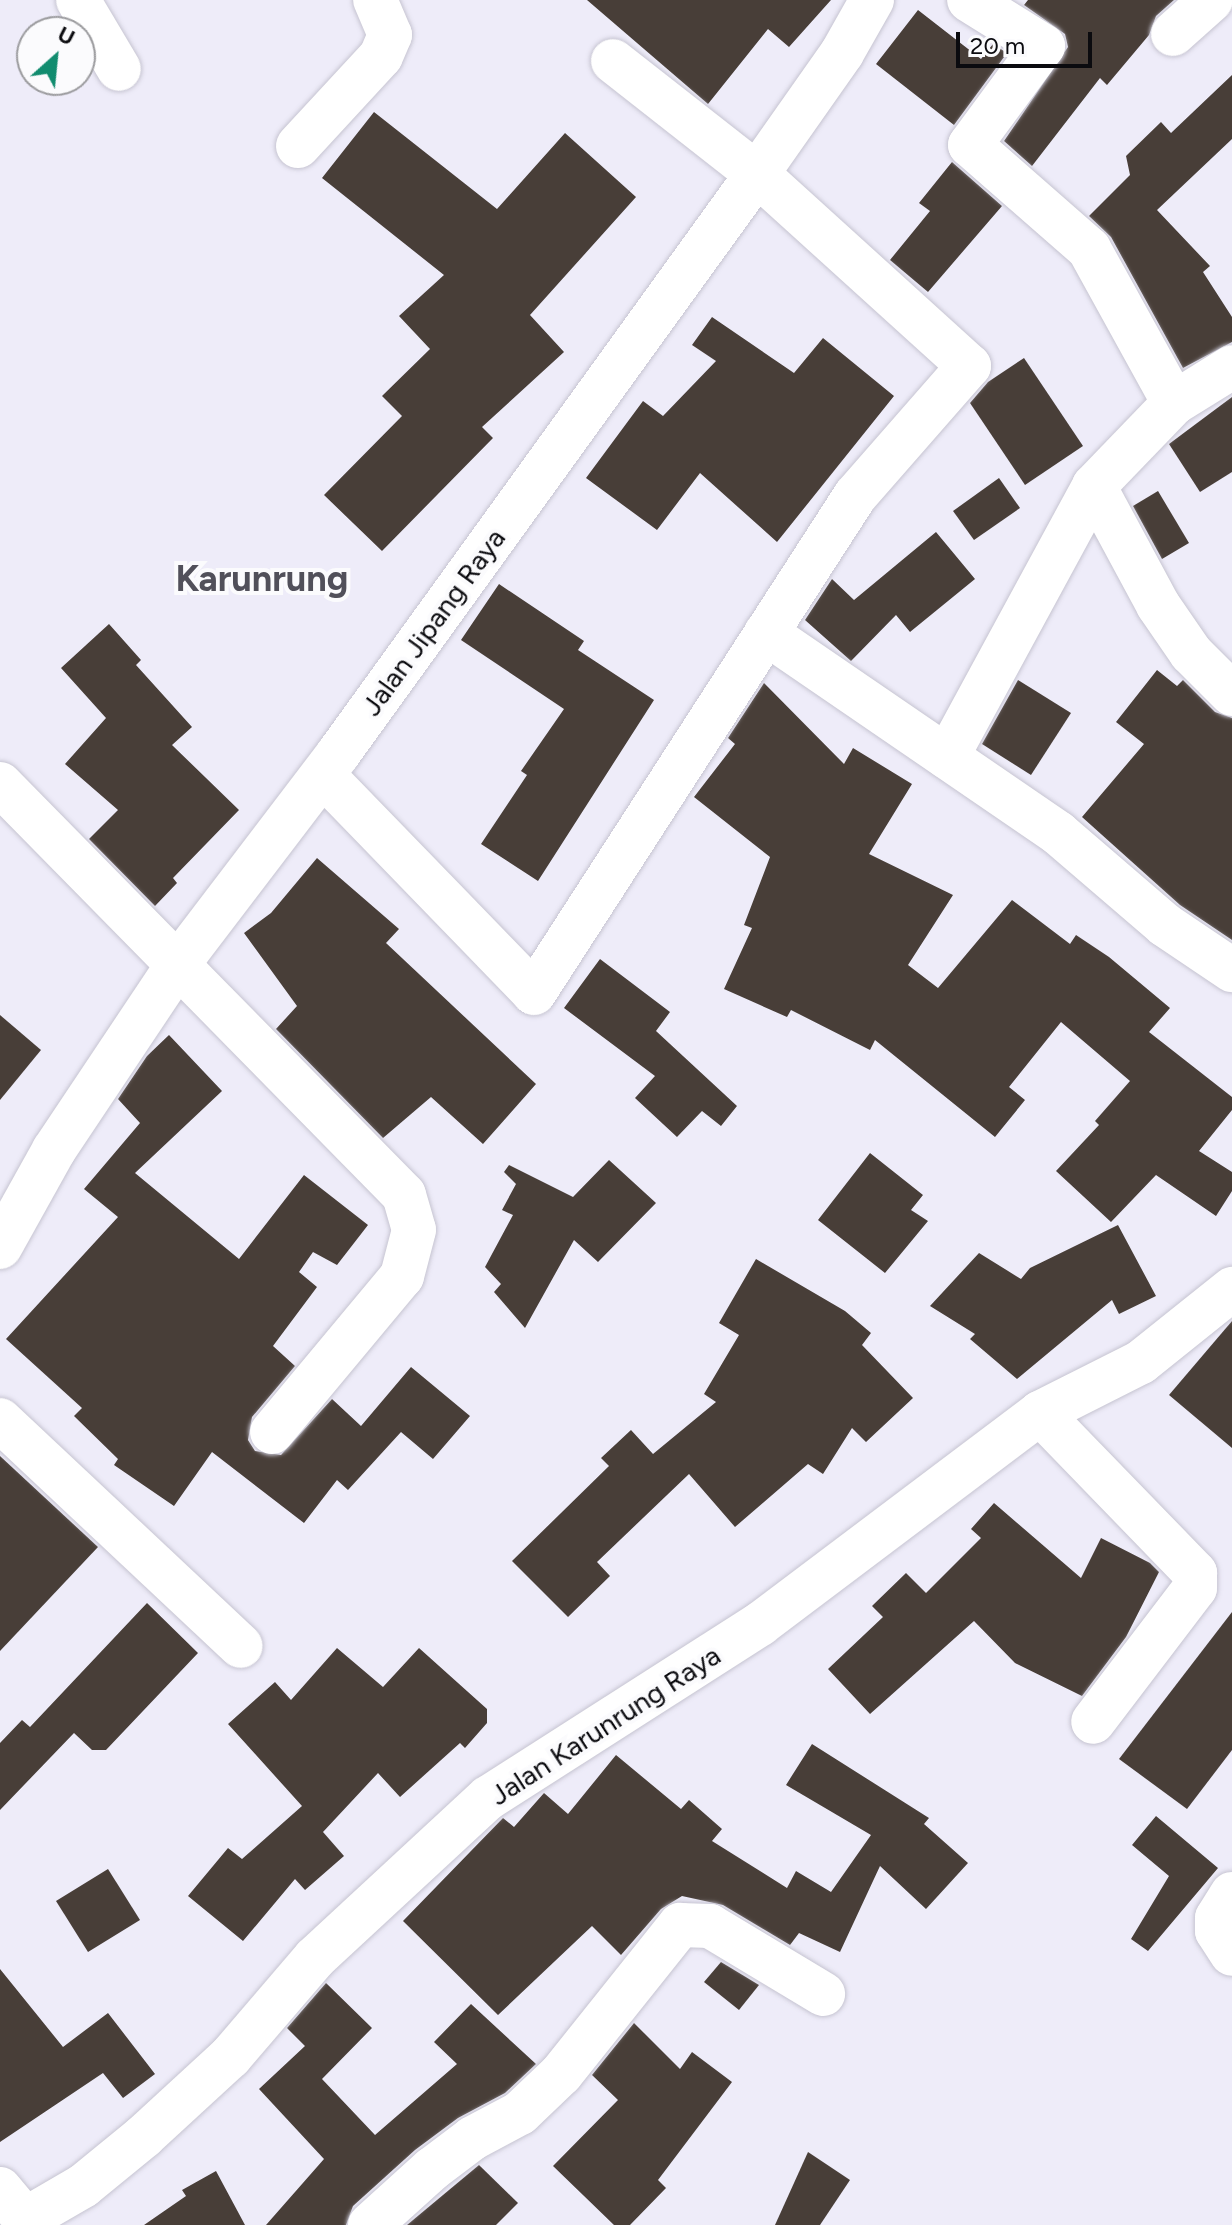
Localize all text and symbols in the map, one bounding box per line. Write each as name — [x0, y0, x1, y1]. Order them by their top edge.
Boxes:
north arrow — [16, 16, 96, 96]
scale bar — [960, 16, 1096, 66]
text: U — [53, 20, 79, 51]
text: 20 m — [970, 31, 1025, 60]
street label: Jalan Jipang Raya — [354, 522, 512, 722]
district label: Karunrung — [176, 557, 348, 601]
street label: Jalan Karunrung Raya — [484, 1638, 726, 1812]

